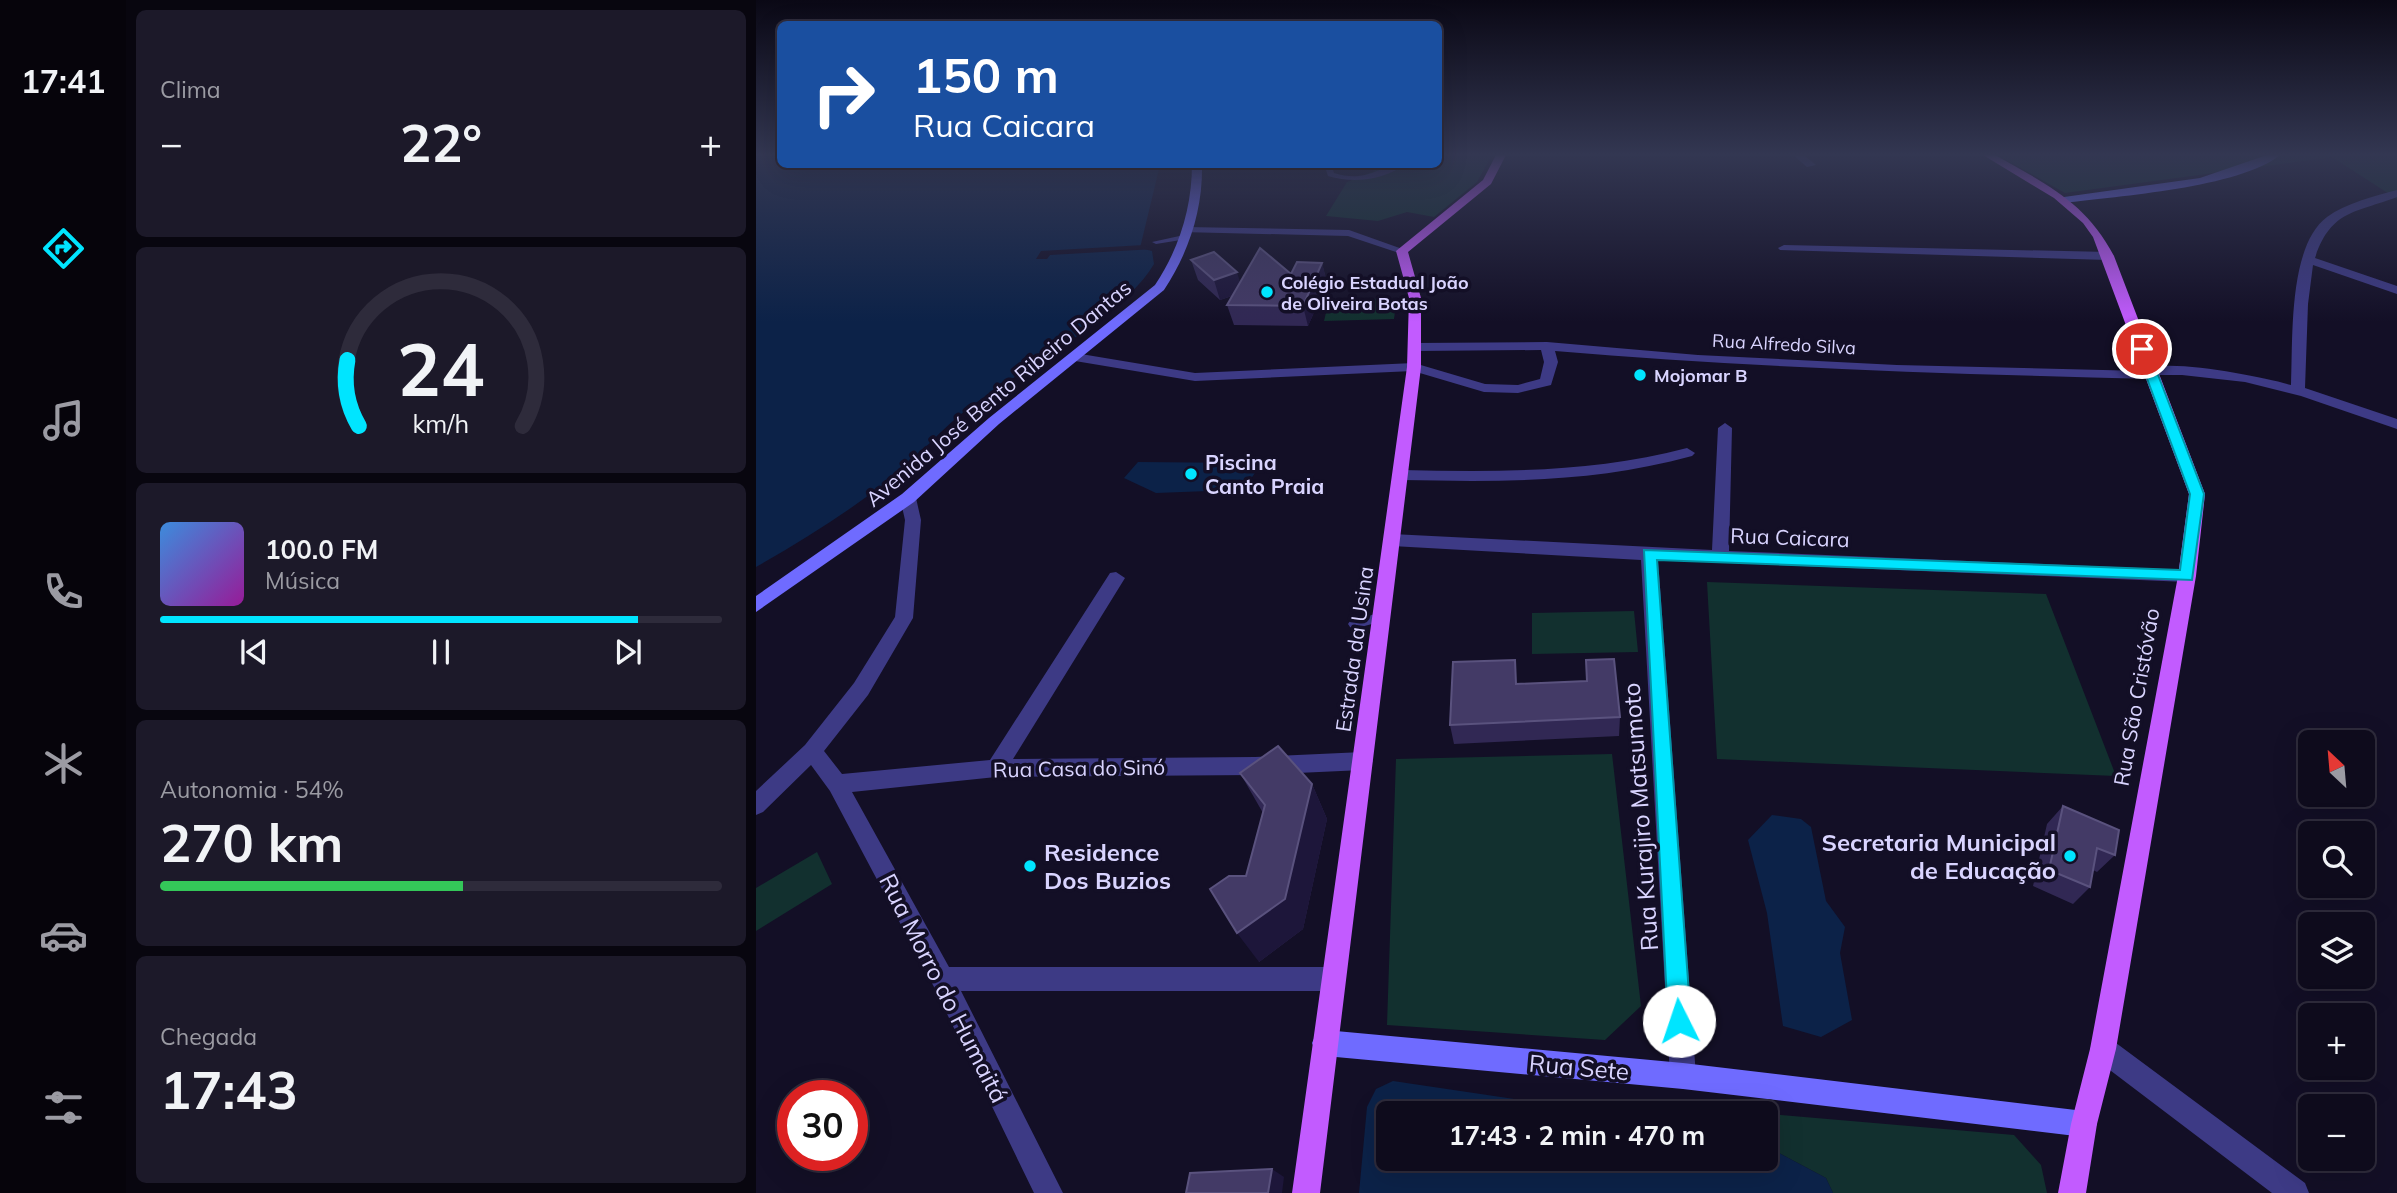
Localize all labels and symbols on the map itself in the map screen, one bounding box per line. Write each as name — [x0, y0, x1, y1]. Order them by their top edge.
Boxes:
place label: Colégio Estadual João de Oliveira Botas — [1281, 271, 1469, 315]
street label: Avenida José Bento Ribeiro Dantas — [860, 274, 1136, 512]
marker: Colégio Estadual João de Oliveira Botas — [1259, 284, 1275, 300]
pin — [2112, 319, 2172, 379]
street label: Rua Alfredo Silva — [1712, 329, 1856, 359]
place label: Mojomar B — [1654, 364, 1747, 387]
marker: Mojomar B — [1632, 367, 1648, 383]
place label: Piscina Canto Praia — [1205, 449, 1324, 499]
marker: Piscina Canto Praia — [1183, 466, 1199, 482]
street label: Rua Caicara — [1730, 522, 1850, 552]
street label: Estrada da Usina — [1330, 565, 1378, 733]
street label: Rua São Cristóvão — [2108, 606, 2164, 788]
street label: Rua Kurajiro Matsumoto — [1616, 682, 1664, 952]
north arrow — [2298, 730, 2375, 807]
street label: Rua Casa do Sinó — [993, 753, 1165, 783]
place label: Secretaria Municipal de Educação — [1821, 827, 2056, 885]
place label: Residence Dos Buzios — [1044, 837, 1171, 895]
marker: Secretaria Municipal de Educação — [2062, 848, 2078, 864]
marker: Residence Dos Buzios — [1022, 858, 1038, 874]
street label: Rua Morro do Humaitá — [873, 868, 1015, 1108]
position arrow — [1642, 984, 1716, 1058]
street label: Rua Sete — [1528, 1048, 1630, 1086]
speed limit sign: 30 — [777, 1080, 868, 1171]

